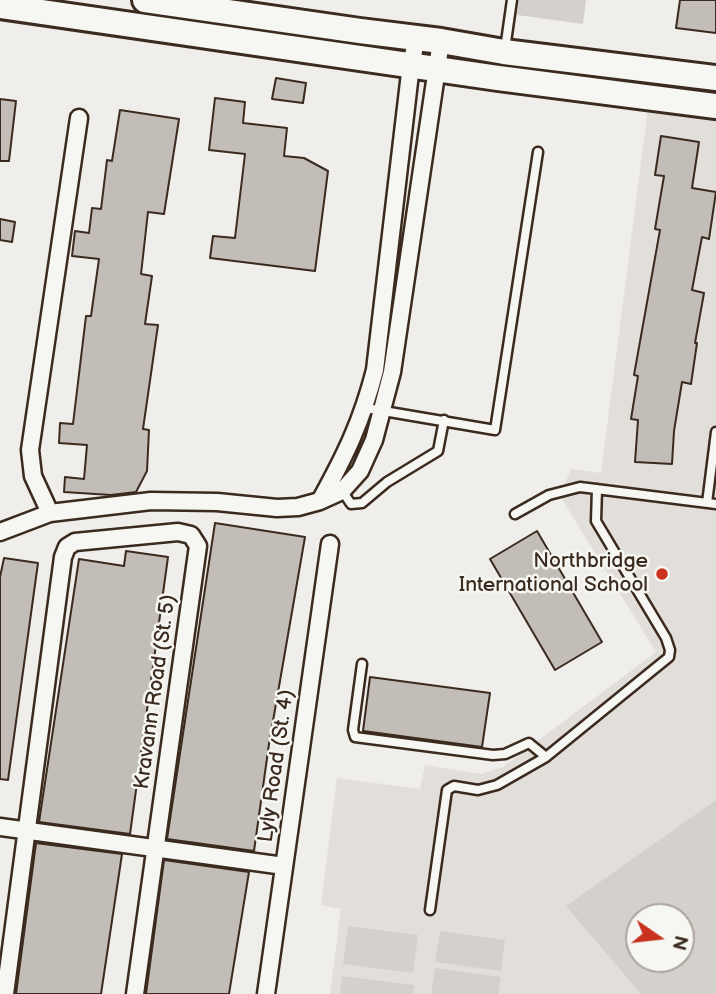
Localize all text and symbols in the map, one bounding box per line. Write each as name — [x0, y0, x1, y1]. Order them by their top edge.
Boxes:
place label: Northbridge International School — [459, 549, 648, 599]
marker: Northbridge International School — [654, 566, 670, 582]
street label: Kravann Road (St. 5) — [130, 593, 182, 791]
street label: Lyly Road (St. 4) — [254, 688, 300, 844]
north arrow — [625, 903, 695, 973]
text: N — [666, 933, 692, 952]

